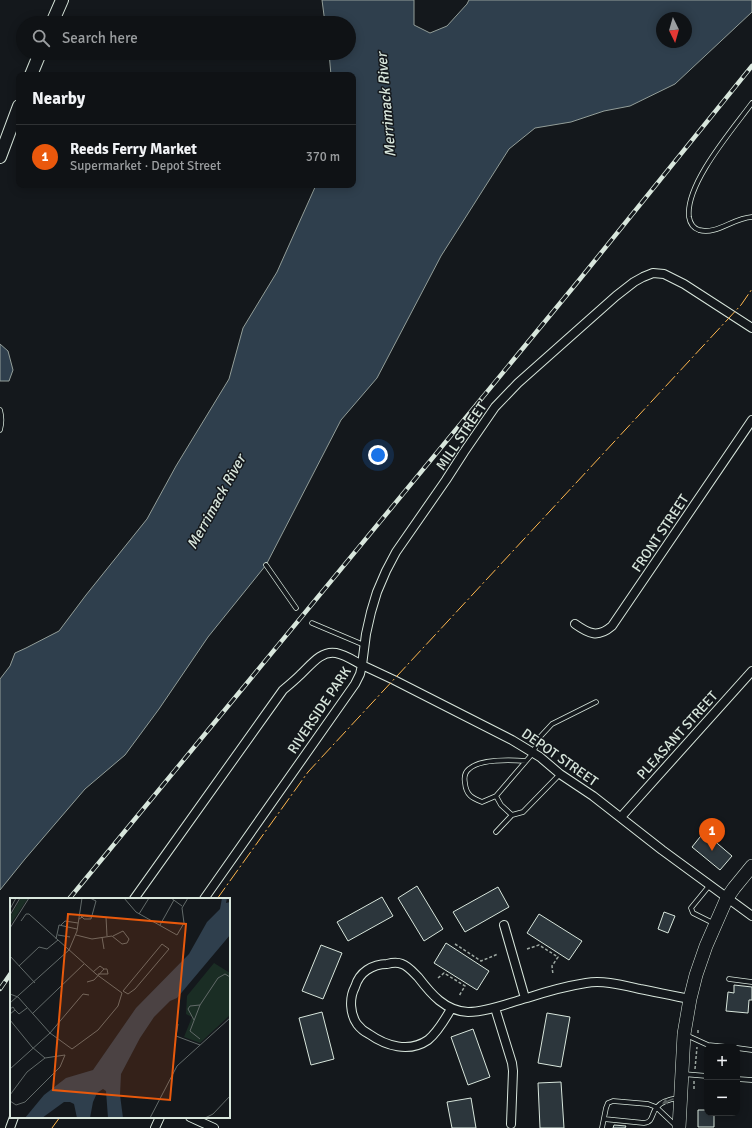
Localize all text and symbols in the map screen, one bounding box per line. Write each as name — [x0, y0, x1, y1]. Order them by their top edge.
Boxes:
north arrow — [656, 12, 692, 48]
search box — [16, 16, 356, 60]
icon: search — [30, 27, 52, 49]
text: Search here — [62, 29, 138, 47]
water label: Merrimack River — [372, 49, 400, 158]
text: Nearby — [32, 88, 85, 109]
text: Reeds Ferry Market — [70, 140, 197, 158]
text: 1 — [41, 149, 49, 165]
text: 370 m — [306, 149, 340, 165]
text: Supermarket · Depot Street — [70, 158, 221, 174]
street label: MILL STREET — [432, 399, 490, 473]
your location — [368, 445, 388, 465]
water label: Merrimack River — [183, 450, 251, 552]
street label: FRONT STREET — [628, 491, 693, 575]
street label: RIVERSIDE PARK — [284, 663, 355, 757]
street label: PLEASANT STREET — [633, 688, 722, 783]
street label: DEPOT STREET — [518, 725, 601, 790]
pin: 1 — [699, 818, 725, 851]
inset map — [10, 898, 230, 1118]
map controls — [704, 1044, 740, 1116]
button: + — [704, 1044, 740, 1080]
button: − — [704, 1080, 740, 1116]
one-way arrow — [661, 1099, 673, 1105]

